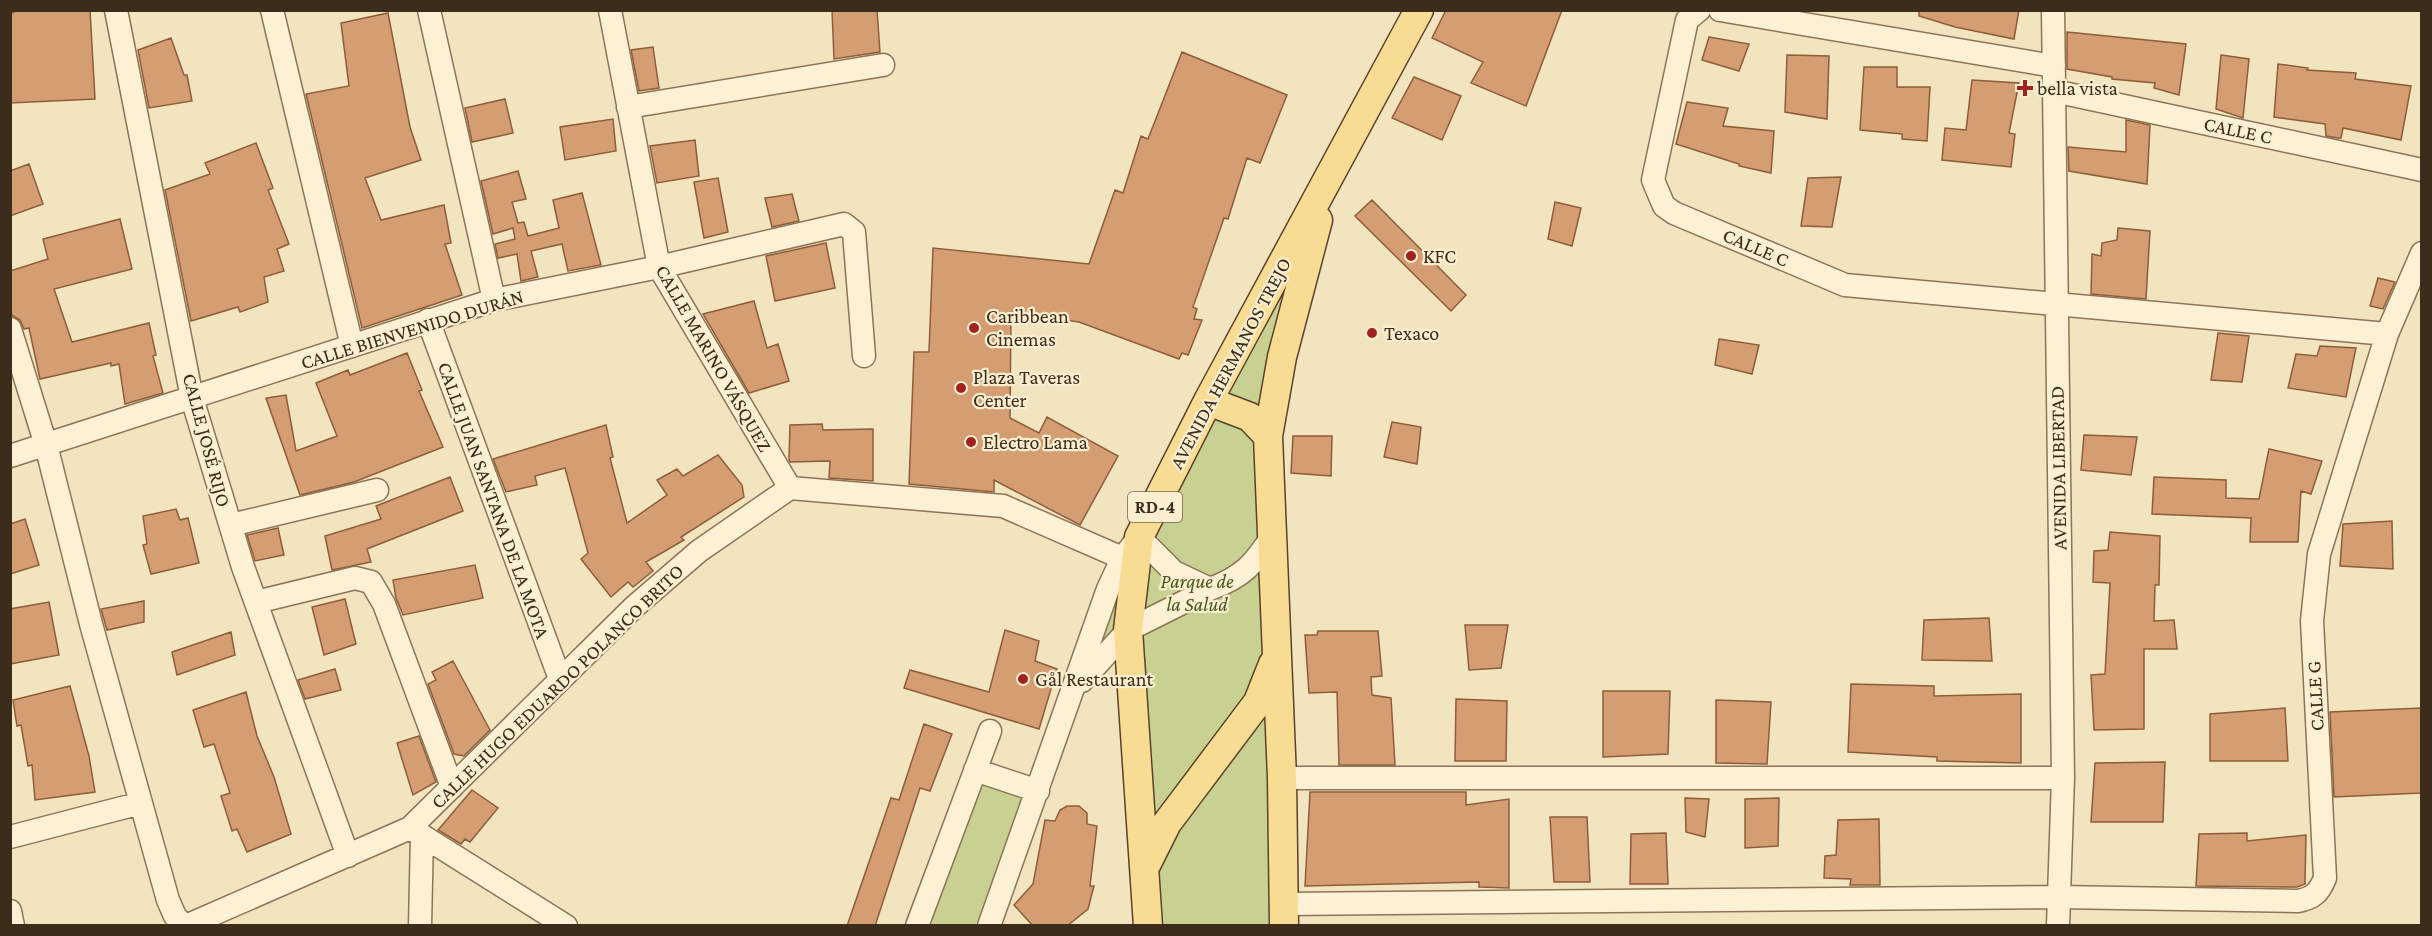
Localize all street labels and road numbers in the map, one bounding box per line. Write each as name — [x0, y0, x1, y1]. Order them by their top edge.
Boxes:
street label: CALLE C — [2202, 112, 2274, 148]
street label: CALLE C — [1720, 223, 1792, 271]
street label: AVENIDA HERMANOS TREJO — [1165, 254, 1296, 473]
street label: CALLE MARINO VÁSQUEZ — [652, 261, 776, 455]
street label: CALLE BIENVENIDO DURÁN — [298, 285, 526, 373]
street label: CALLE JUAN SANTANA DE LA MOTA — [433, 359, 555, 642]
street label: CALLE JOSÉ RIJO — [178, 371, 235, 510]
street label: AVENIDA LIBERTAD — [2046, 386, 2070, 550]
road number: RD-4 — [1128, 492, 1182, 522]
street label: CALLE HUGO EDUARDO POLANCO BRITO — [426, 559, 688, 813]
street label: CALLE G — [2302, 660, 2328, 732]

